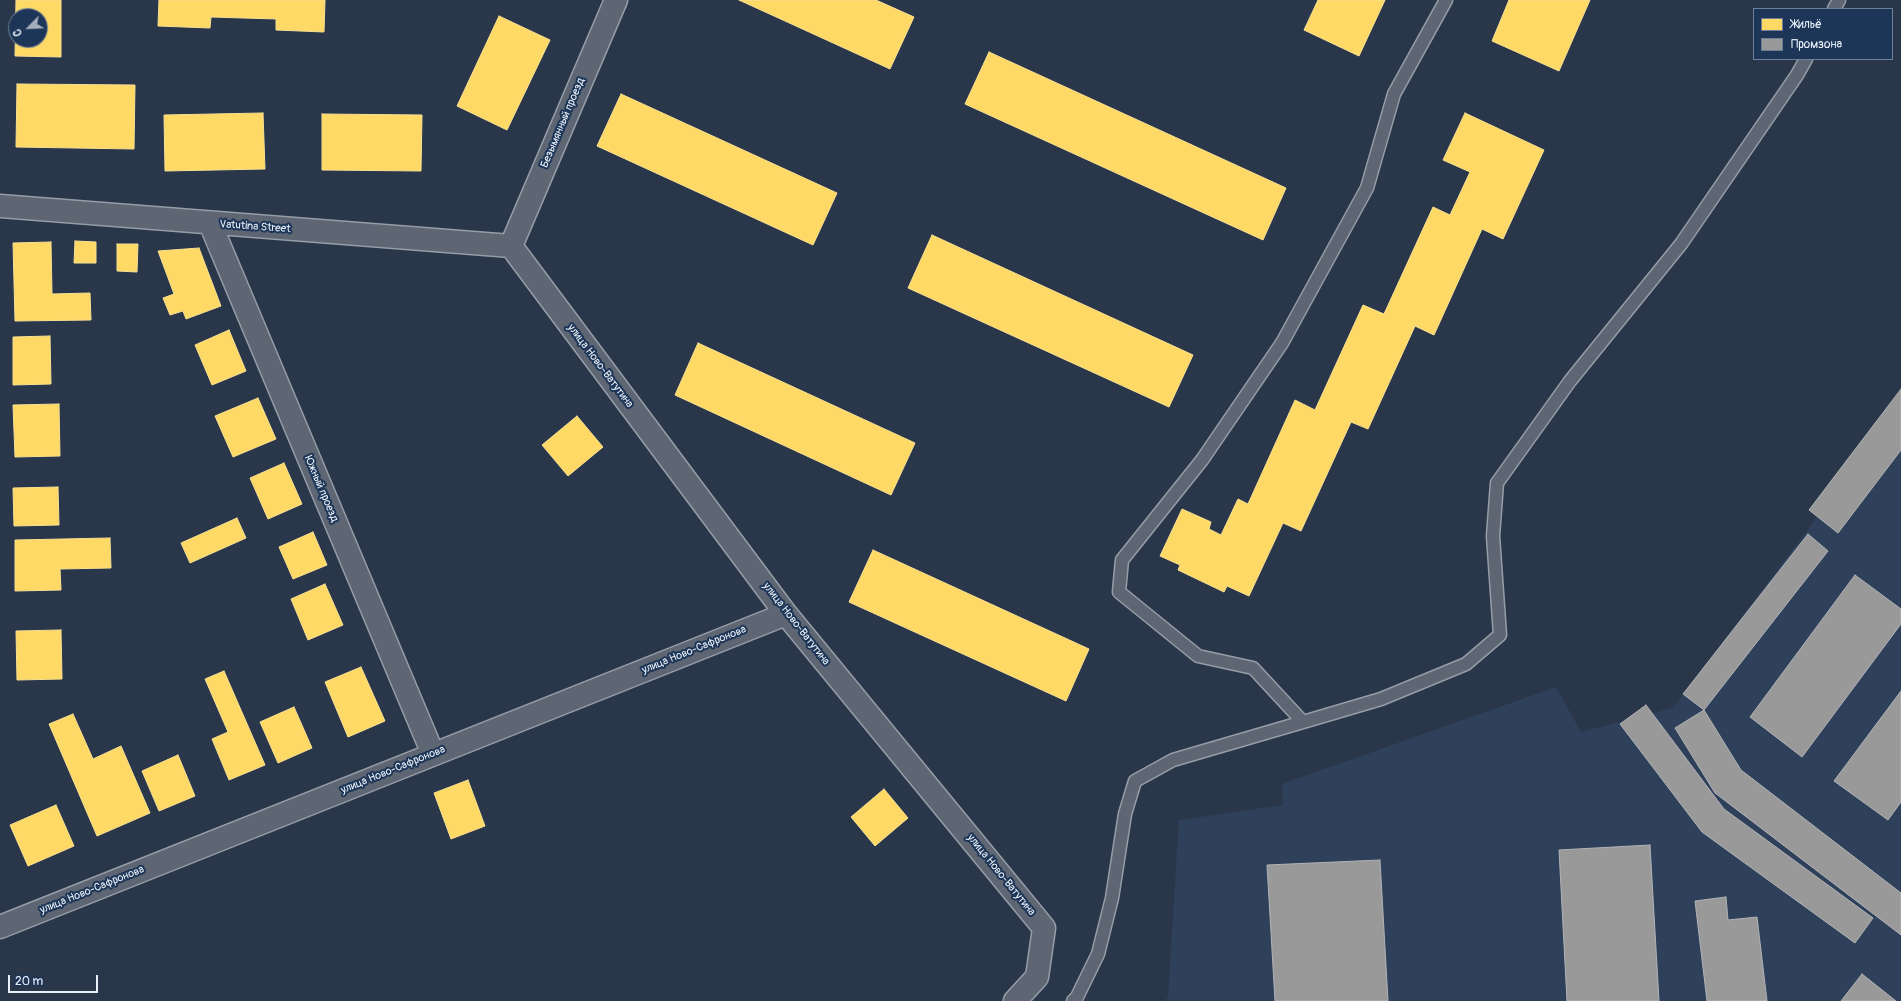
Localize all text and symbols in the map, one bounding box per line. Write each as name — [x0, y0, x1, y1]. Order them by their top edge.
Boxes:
north arrow — [8, 8, 48, 48]
legend — [1753, 8, 1893, 60]
text: Жильё — [1791, 17, 1822, 32]
text: С — [10, 27, 25, 38]
text: Промзона — [1791, 37, 1842, 52]
street label: Безымянный проезд — [538, 76, 588, 170]
street label: Vatutina Street — [219, 218, 291, 236]
street label: улица Ново-Ватутина — [564, 322, 636, 410]
street label: Южный проезд — [301, 454, 341, 524]
street label: улица Ново-Ватутина — [760, 580, 832, 668]
street label: улица Ново-Сафронова — [640, 623, 748, 677]
street label: улица Ново-Сафронова — [339, 743, 447, 797]
street label: улица Ново-Ватутина — [964, 832, 1038, 918]
street label: улица Ново-Сафронова — [38, 863, 146, 917]
scale bar — [10, 967, 100, 993]
text: 20 m — [15, 974, 43, 989]

